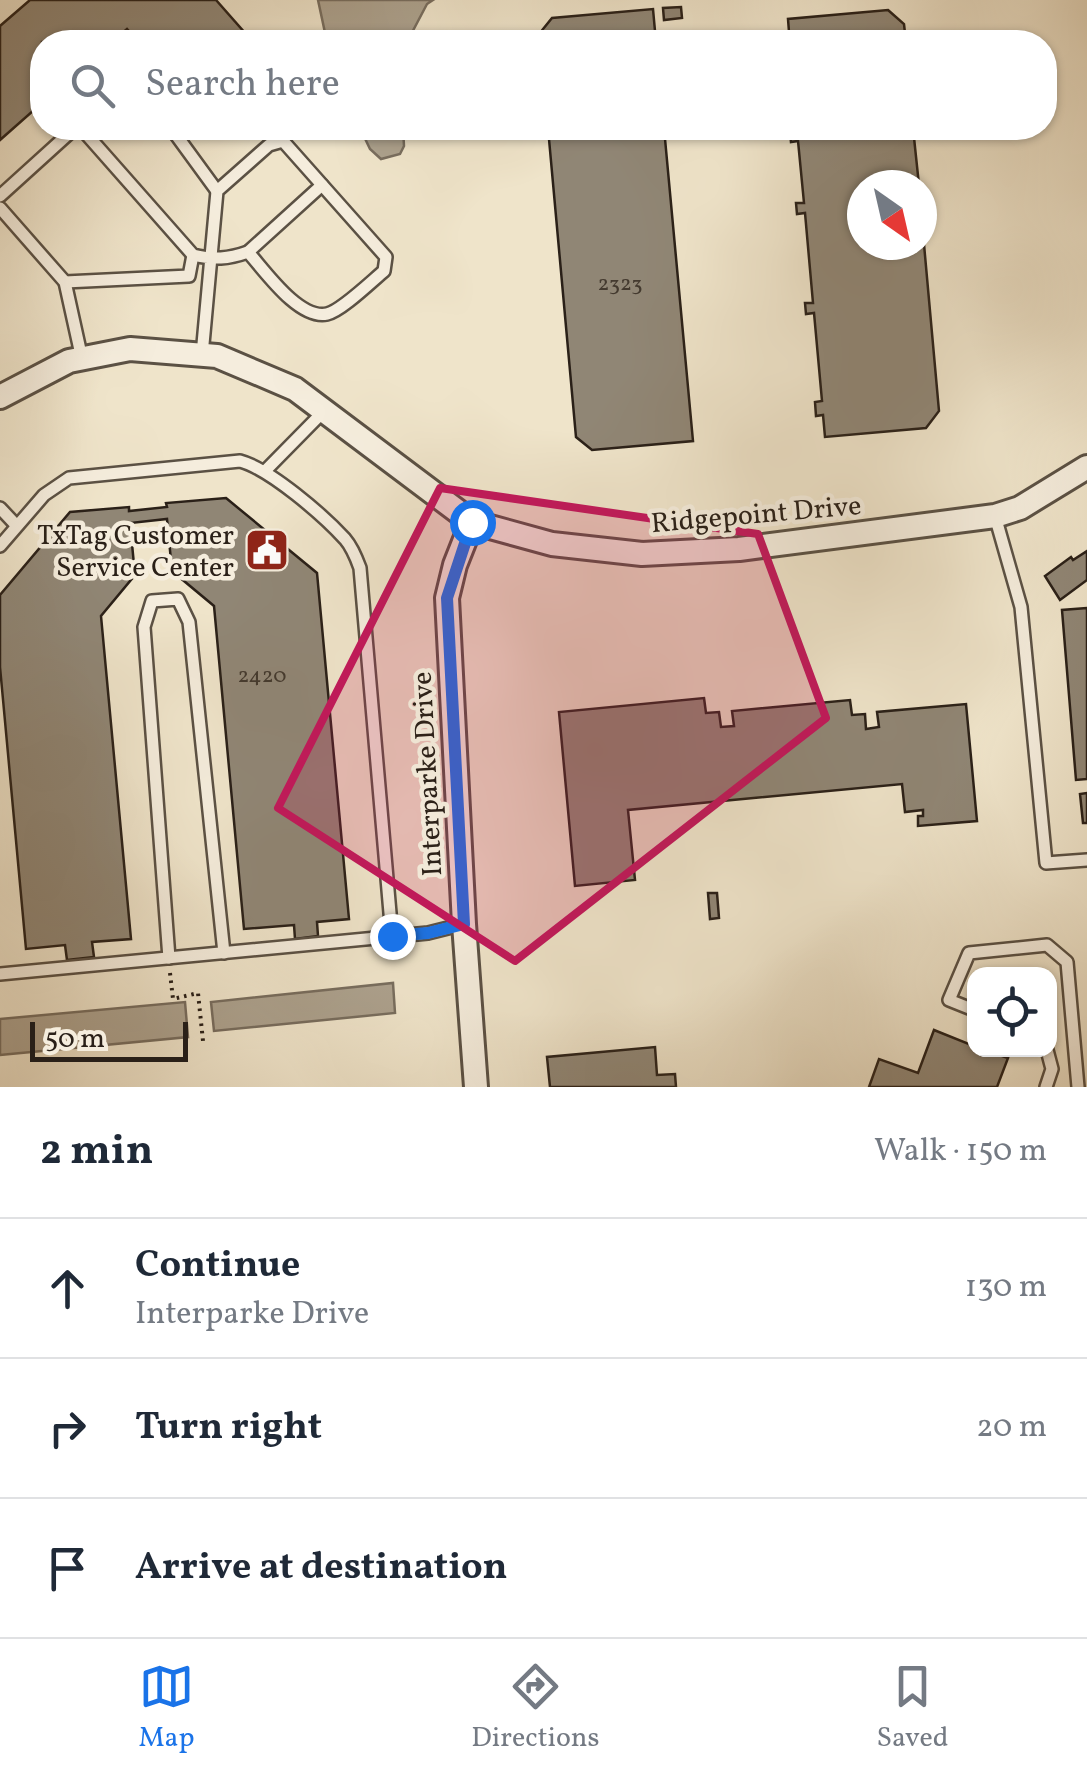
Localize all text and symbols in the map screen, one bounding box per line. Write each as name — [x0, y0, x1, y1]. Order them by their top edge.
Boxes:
search box — [30, 30, 1057, 140]
icon: search — [65, 58, 120, 113]
text: Search here — [145, 59, 340, 112]
north arrow — [847, 170, 937, 260]
house number: 2323 — [598, 269, 642, 300]
street label: Ridgepoint Drive — [649, 487, 863, 544]
route start — [450, 500, 496, 546]
place label: TxTag Customer Service Center — [37, 517, 234, 588]
public building icon: TxTag Customer Service Center — [244, 527, 290, 573]
house number: 2420 — [237, 661, 287, 692]
street label: Interparke Drive — [404, 670, 453, 877]
route end — [370, 914, 416, 960]
map controls — [967, 967, 1057, 1057]
button: locate — [967, 967, 1057, 1057]
scale bar — [30, 1017, 188, 1062]
text: 50 m — [45, 1020, 105, 1059]
text: 2 min — [40, 1123, 153, 1182]
text: Walk · 150 m — [874, 1130, 1047, 1174]
text: Continue — [135, 1240, 300, 1293]
icon: ahead — [40, 1261, 95, 1316]
text: 130 m — [965, 1266, 1047, 1310]
text: Interparke Drive — [135, 1293, 369, 1337]
icon: right — [40, 1401, 95, 1456]
text: Turn right — [135, 1402, 322, 1455]
text: 20 m — [976, 1406, 1047, 1450]
icon: arrive — [40, 1541, 95, 1596]
text: Arrive at destination — [135, 1542, 508, 1595]
tab: Map — [138, 1659, 194, 1758]
tab: Directions — [471, 1659, 600, 1758]
tab: Saved — [876, 1659, 949, 1758]

